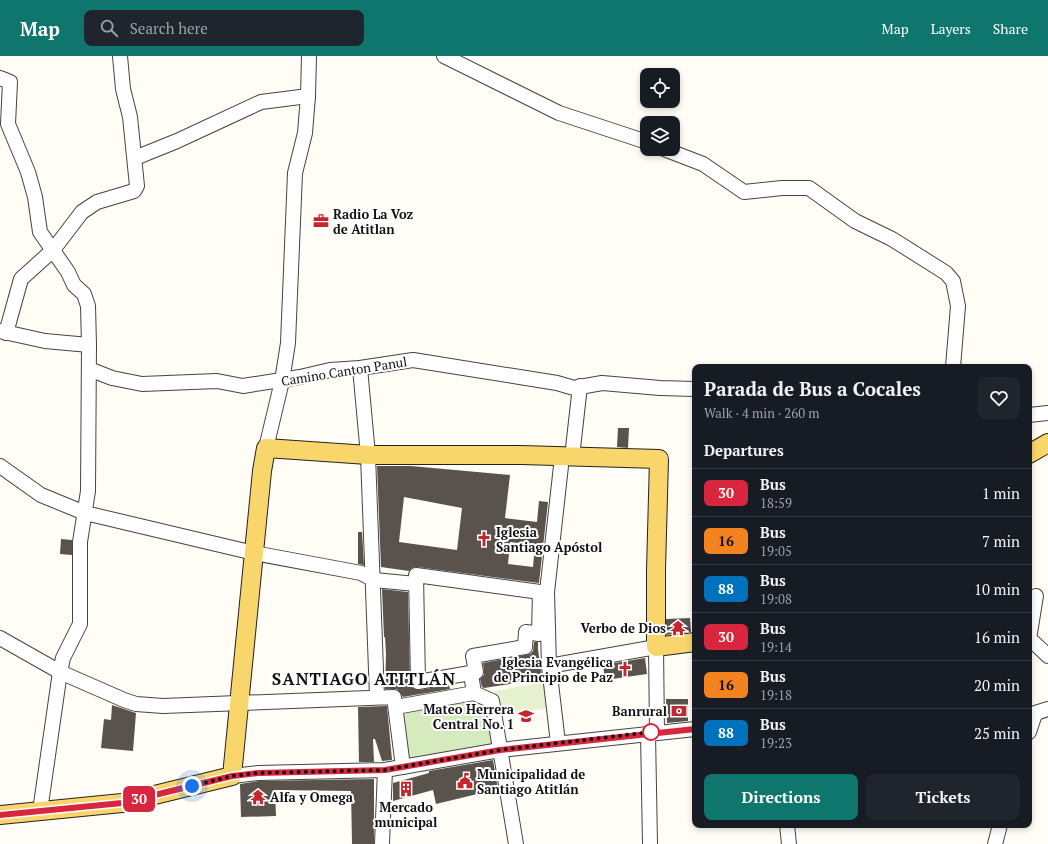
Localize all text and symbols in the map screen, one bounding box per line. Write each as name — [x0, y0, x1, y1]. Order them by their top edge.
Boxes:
search box — [84, 10, 364, 46]
text: Map — [20, 16, 60, 41]
icon: search — [98, 17, 120, 39]
text: Search here — [130, 18, 208, 38]
text: Map — [882, 19, 909, 38]
text: Layers — [931, 19, 971, 38]
text: Share — [993, 19, 1028, 38]
map controls — [640, 68, 680, 156]
button: locate — [640, 68, 680, 108]
button: layers — [640, 116, 680, 156]
place label: Radio La Voz de Atitlan — [333, 205, 414, 238]
office icon: Radio La Voz de Atitlan — [312, 212, 330, 230]
street label: Camino Canton Panul — [280, 352, 408, 390]
text: Parada de Bus a Cocales — [704, 376, 921, 401]
button: heart — [978, 377, 1020, 419]
text: Walk · 4 min · 260 m — [704, 404, 819, 422]
text: Departures — [704, 440, 784, 460]
text: Bus — [760, 474, 786, 494]
text: 30 — [718, 483, 734, 502]
text: 1 min — [982, 483, 1020, 503]
text: 18:59 — [760, 494, 792, 512]
text: Bus — [760, 522, 786, 542]
place label: Iglesia Santiago Apóstol — [496, 523, 602, 556]
church icon: Iglesia Santiago Apóstol — [475, 530, 493, 548]
text: 16 — [718, 531, 734, 550]
text: 7 min — [982, 531, 1020, 551]
text: 19:05 — [760, 542, 792, 560]
text: Bus — [760, 570, 786, 590]
text: 88 — [718, 579, 734, 598]
text: 10 min — [974, 579, 1020, 599]
text: 19:08 — [760, 590, 792, 608]
text: Bus — [760, 618, 786, 638]
place label: Verbo de Dios — [581, 619, 666, 637]
temple icon: Verbo de Dios — [669, 619, 687, 637]
text: 30 — [718, 627, 734, 646]
text: 16 min — [974, 627, 1020, 647]
text: 19:14 — [760, 638, 792, 656]
place label: Iglesia Evangélica de Principio de Paz — [494, 653, 614, 686]
church icon: Iglesia Evangélica de Principio de Paz — [616, 660, 634, 678]
text: Bus — [760, 666, 786, 686]
district label: SANTIAGO ATITLÁN — [272, 667, 456, 690]
text: 16 — [718, 675, 734, 694]
text: 20 min — [974, 675, 1020, 695]
text: 19:18 — [760, 686, 792, 704]
place label: Mateo Herrera Central No. 1 — [423, 700, 515, 733]
place label: Banrural — [612, 702, 667, 720]
bank icon: Banrural — [670, 702, 688, 720]
school or university icon: Mateo Herrera Central No. 1 — [517, 707, 535, 725]
text: Bus — [760, 714, 786, 734]
unlabelled marker — [642, 723, 660, 741]
text: 88 — [718, 723, 734, 742]
text: 25 min — [974, 723, 1020, 743]
text: 19:23 — [760, 734, 792, 752]
place label: Municipalidad de Santiago Atitlán — [477, 765, 585, 798]
public building icon: Municipalidad de Santiago Atitlán — [456, 772, 474, 790]
button: Directions — [704, 774, 858, 820]
button: Tickets — [866, 774, 1020, 820]
your location — [182, 776, 202, 796]
building icon: Mercado municipal — [397, 780, 415, 798]
line badge: 30 — [121, 786, 157, 812]
temple icon: Alfa y Omega — [249, 788, 267, 806]
place label: Alfa y Omega — [270, 788, 354, 806]
text: 30 — [131, 789, 147, 808]
place label: Mercado municipal — [375, 798, 437, 831]

